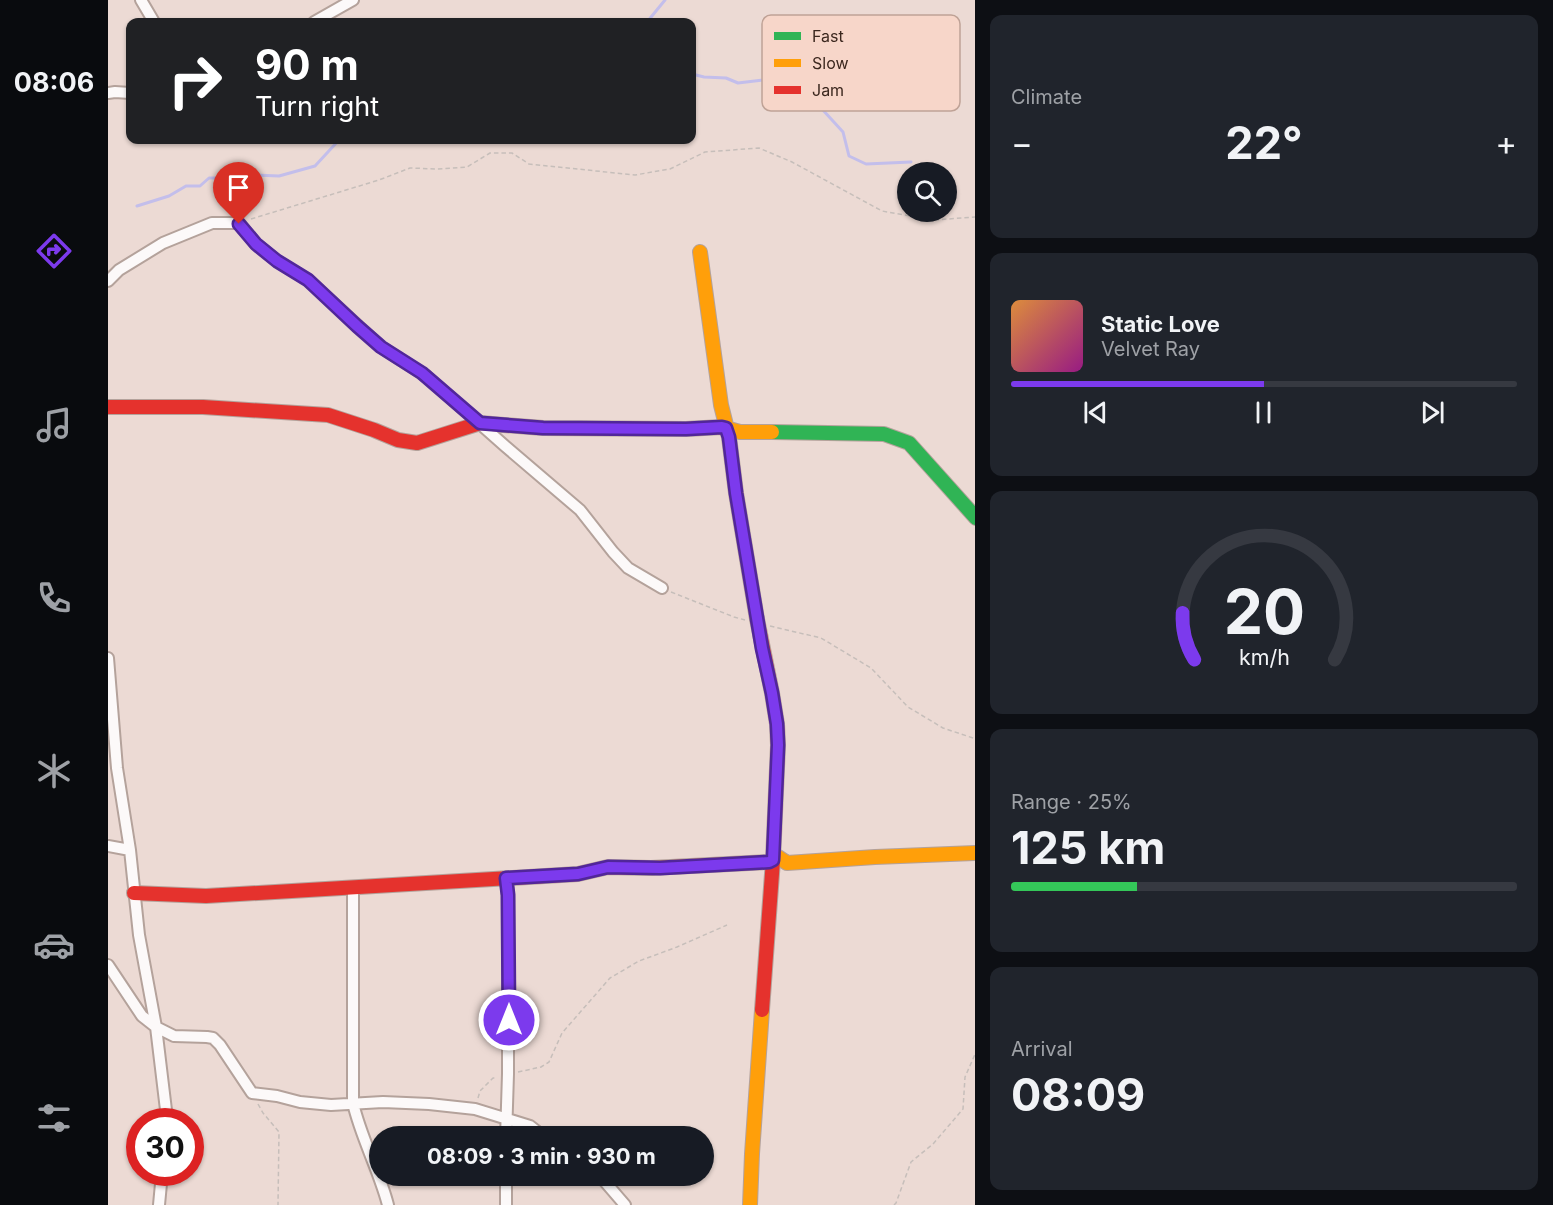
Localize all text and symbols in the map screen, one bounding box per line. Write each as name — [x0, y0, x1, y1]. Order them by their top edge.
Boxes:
legend — [762, 15, 960, 111]
text: Fast — [812, 26, 844, 46]
text: 90 m — [255, 39, 359, 90]
icon: right — [156, 42, 234, 120]
text: Slow — [812, 53, 849, 73]
text: 08:06 — [14, 66, 94, 99]
text: Jam — [812, 80, 844, 100]
text: Climate — [1011, 85, 1082, 109]
text: Turn right — [255, 90, 379, 123]
text: 22° — [1225, 115, 1303, 170]
text: − — [1011, 123, 1033, 163]
text: + — [1495, 123, 1517, 163]
pin — [213, 162, 264, 224]
map controls — [897, 162, 957, 222]
button: search — [897, 162, 957, 222]
icon: arrive — [222, 171, 255, 204]
icon: directions — [33, 230, 75, 272]
text: Static Love — [1101, 311, 1220, 337]
text: Velvet Ray — [1101, 337, 1200, 361]
icon: previous — [1079, 396, 1112, 429]
icon: pause — [1247, 396, 1280, 429]
icon: next — [1416, 396, 1449, 429]
icon: music — [33, 404, 75, 446]
text: 20 — [1223, 574, 1305, 649]
icon: phone — [33, 577, 75, 619]
text: km/h — [1239, 644, 1289, 670]
icon: climate — [33, 750, 75, 792]
text: Range · 25% — [1011, 790, 1132, 814]
text: 125 km — [1011, 820, 1165, 875]
icon: car — [33, 924, 75, 966]
position arrow — [477, 988, 541, 1052]
text: Arrival — [1011, 1037, 1073, 1061]
text: 08:09 — [1011, 1067, 1145, 1122]
icon: filters — [33, 1097, 75, 1139]
speed limit sign: 30 — [126, 1108, 204, 1186]
text: 08:09 · 3 min · 930 m — [427, 1143, 656, 1169]

